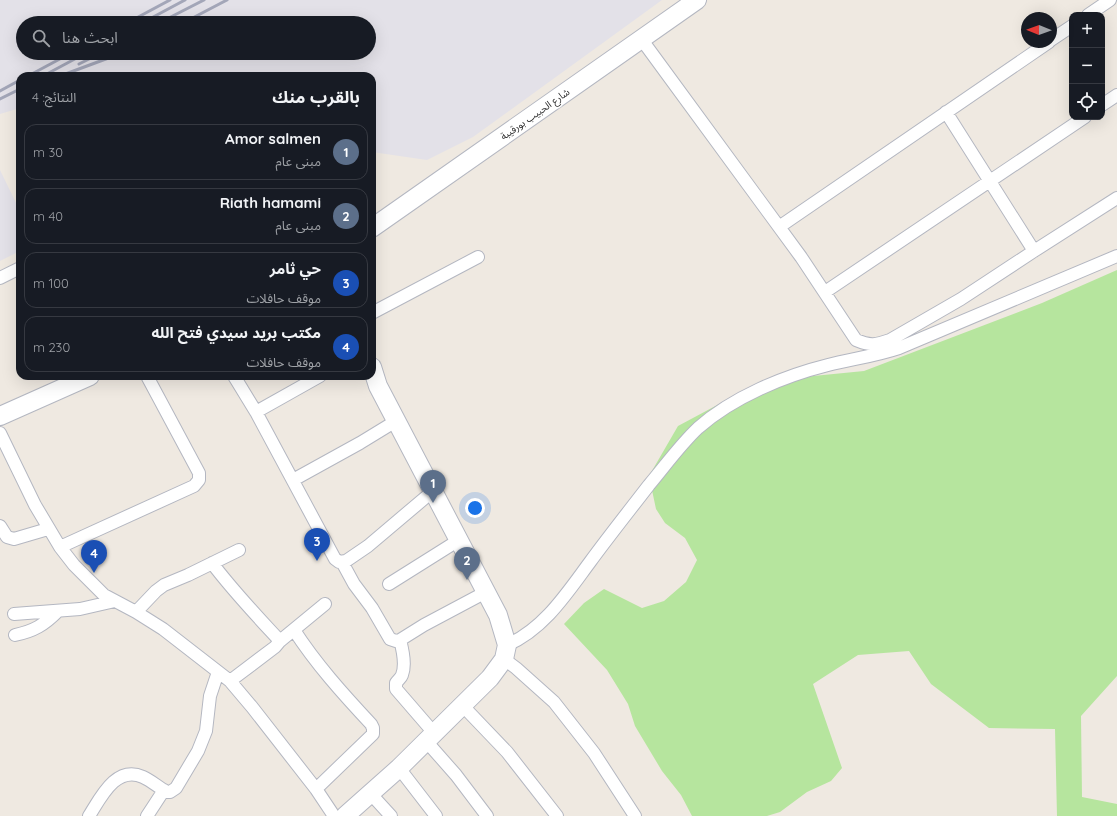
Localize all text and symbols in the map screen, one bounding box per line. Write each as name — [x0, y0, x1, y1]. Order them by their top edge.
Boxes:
north arrow — [1021, 12, 1057, 48]
map controls — [1069, 12, 1105, 120]
button: + — [1069, 12, 1105, 48]
search box — [16, 16, 376, 60]
icon: search — [30, 27, 52, 49]
text: ابحث هنا — [62, 28, 118, 47]
button: − — [1069, 48, 1105, 84]
button: locate — [1069, 84, 1105, 120]
street label: شارع الحبيب بورقيبة — [498, 85, 573, 144]
text: بالقرب منك — [272, 86, 360, 107]
text: النتائج: 4 — [32, 89, 76, 105]
text: Amor salmen — [225, 129, 321, 148]
text: 30 m — [33, 144, 63, 160]
text: 1 — [343, 144, 349, 160]
text: مبنى عام — [276, 153, 321, 169]
text: Riath hamami — [220, 193, 321, 212]
text: 40 m — [33, 208, 63, 224]
text: 2 — [342, 208, 350, 224]
text: مبنى عام — [276, 217, 321, 233]
text: حي ثامر — [270, 259, 321, 278]
text: 100 m — [33, 275, 69, 291]
text: 3 — [343, 275, 350, 291]
text: موقف حافلات — [246, 290, 321, 306]
text: مكتب بريد سيدي فتح الله — [151, 323, 321, 342]
text: 230 m — [33, 339, 70, 355]
text: 4 — [342, 339, 350, 355]
text: موقف حافلات — [246, 354, 321, 370]
pin: 1 — [420, 470, 446, 503]
your location — [465, 498, 485, 518]
pin: 3 — [304, 528, 330, 561]
pin: 4 — [81, 540, 107, 573]
pin: 2 — [454, 547, 480, 580]

